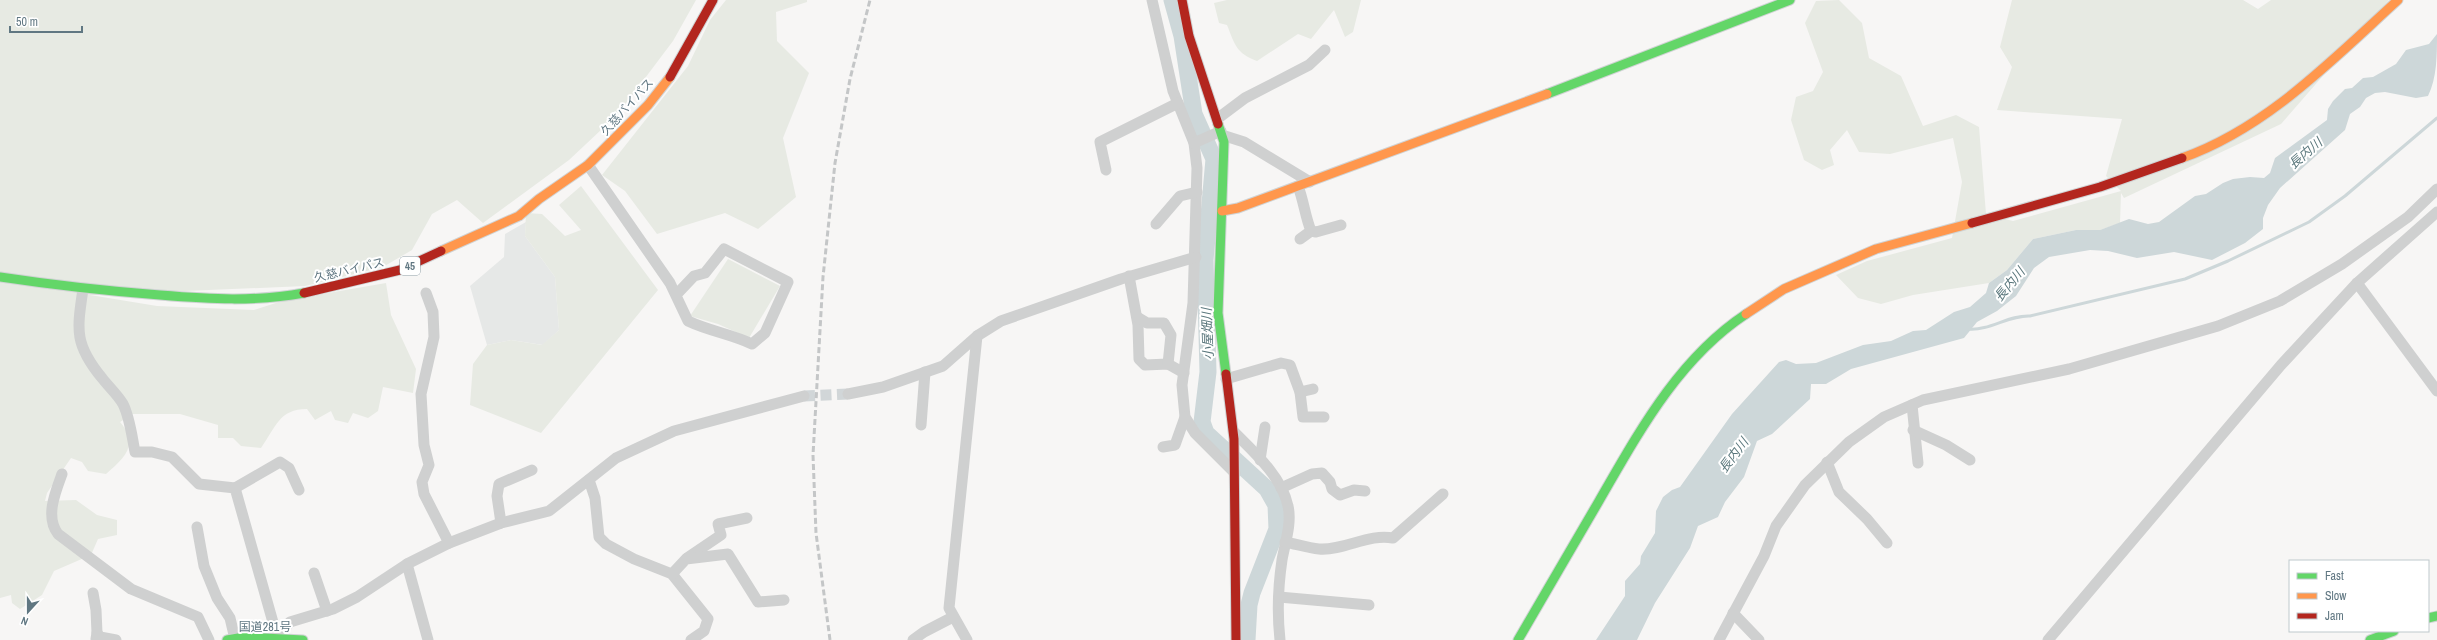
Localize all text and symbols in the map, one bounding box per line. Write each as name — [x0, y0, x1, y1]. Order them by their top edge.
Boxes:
scale bar — [10, 8, 82, 34]
text: 50 m — [16, 14, 38, 30]
street label: 久慈バイパス — [597, 75, 657, 139]
water label: 長内川 — [2285, 133, 2327, 173]
street label: 久慈バイパス — [312, 254, 386, 286]
road number: 45 — [400, 257, 420, 275]
water label: 長内川 — [1990, 262, 2030, 305]
water label: 小屋畑川 — [1198, 306, 1217, 360]
water label: 長内川 — [1715, 433, 1753, 476]
legend — [2289, 560, 2429, 632]
text: Fast — [2325, 568, 2344, 584]
text: Slow — [2325, 588, 2347, 604]
north arrow — [8, 592, 48, 632]
text: Jam — [2325, 608, 2344, 624]
text: N — [19, 614, 30, 629]
street label: 国道281号 — [239, 619, 291, 635]

